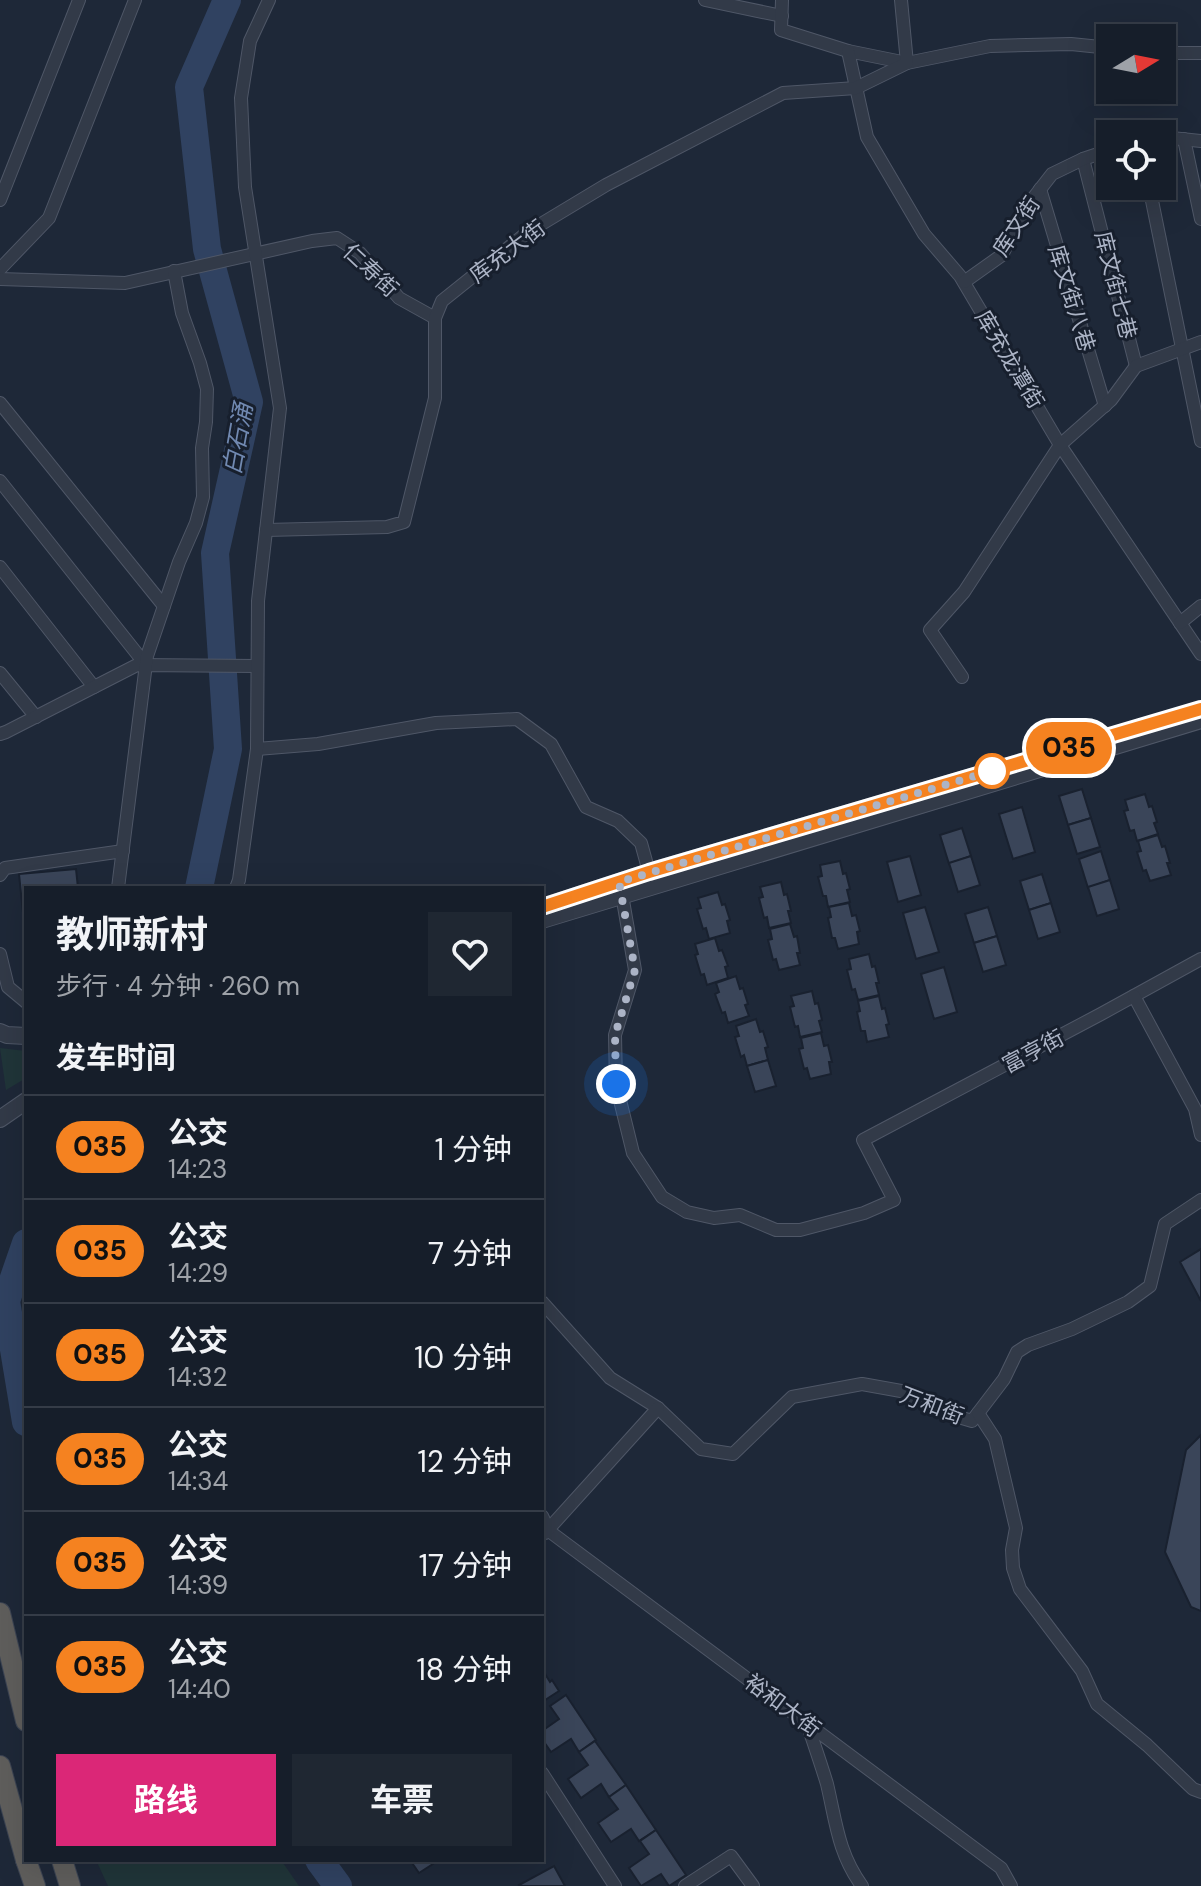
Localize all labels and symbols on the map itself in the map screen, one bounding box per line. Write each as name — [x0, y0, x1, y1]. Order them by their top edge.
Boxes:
north arrow — [1096, 24, 1176, 104]
street label: 库文街 — [986, 191, 1047, 262]
street label: 库充大街 — [463, 213, 551, 289]
street label: 库文街七巷 — [1088, 228, 1143, 342]
street label: 仁寿街 — [337, 237, 405, 303]
street label: 库文街八巷 — [1042, 241, 1101, 355]
street label: 库充龙潭街 — [969, 305, 1050, 414]
water label: 白石涌 — [216, 398, 260, 477]
line badge: 035 — [1023, 722, 1115, 774]
unlabelled marker — [975, 754, 1009, 788]
street label: 富亨街 — [997, 1023, 1069, 1080]
your location — [596, 1064, 636, 1104]
street label: 万和街 — [896, 1380, 968, 1431]
street label: 裕和大街 — [739, 1667, 827, 1743]

